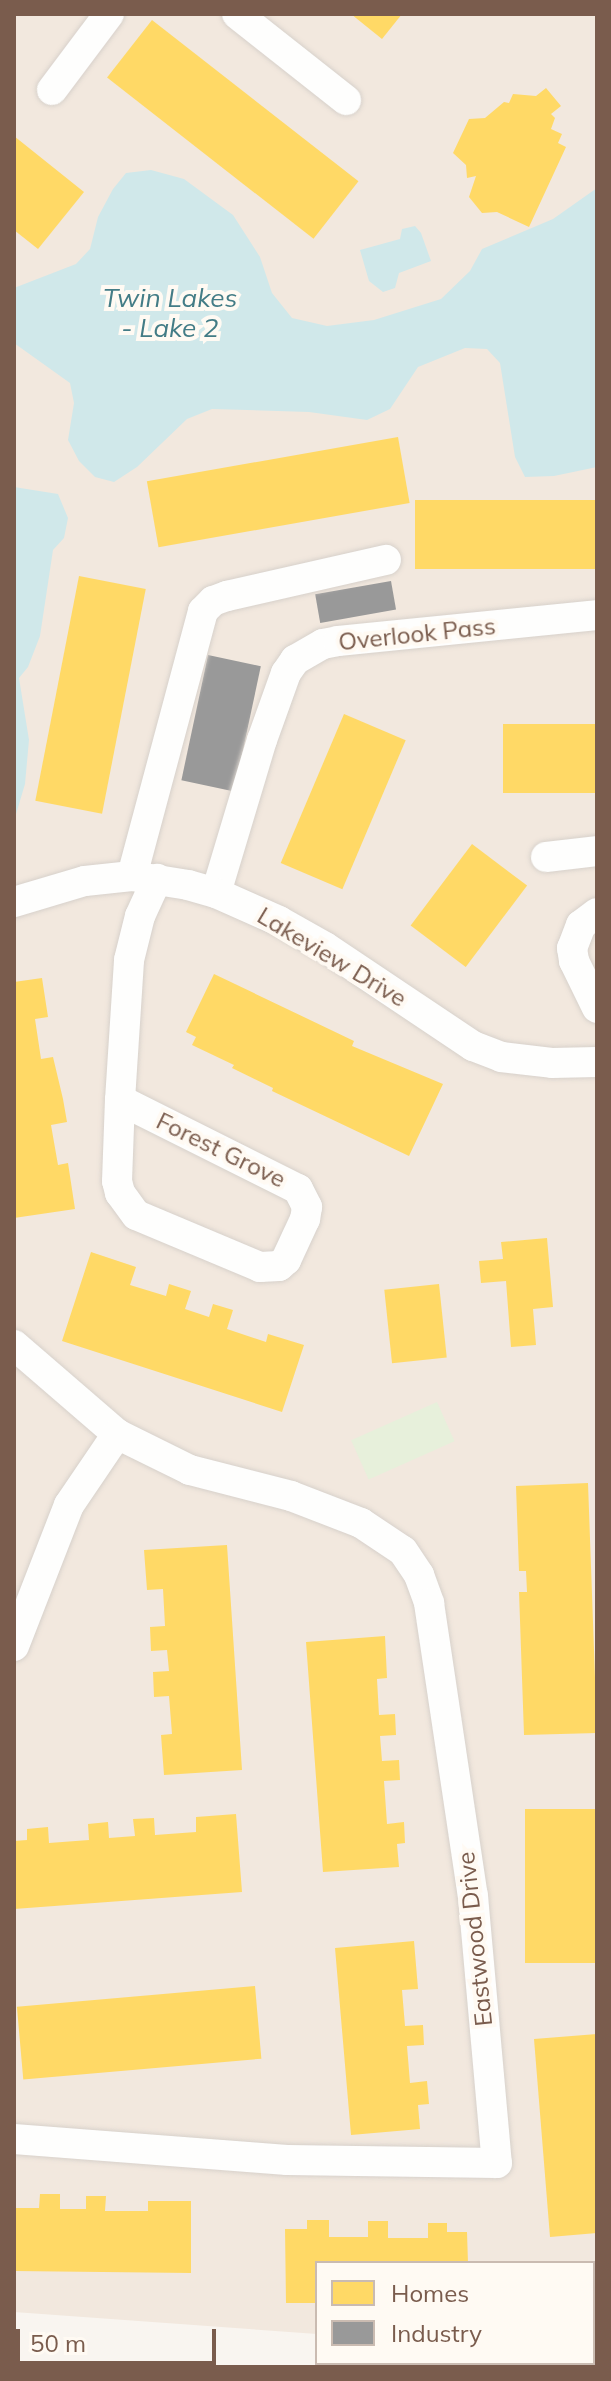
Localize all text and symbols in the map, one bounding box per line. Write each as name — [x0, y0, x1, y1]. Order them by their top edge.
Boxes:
water label: Twin Lakes - Lake 2 — [103, 282, 237, 344]
street label: Overlook Pass — [337, 611, 497, 657]
street label: Lakeview Drive — [252, 901, 412, 1013]
street label: Forest Grove — [152, 1106, 290, 1194]
street label: Eastwood Drive — [452, 1850, 498, 2028]
legend — [315, 2261, 595, 2365]
text: Homes — [391, 2278, 469, 2308]
scale bar — [20, 2313, 220, 2363]
text: Industry — [391, 2318, 482, 2348]
text: 50 m — [30, 2328, 86, 2358]

